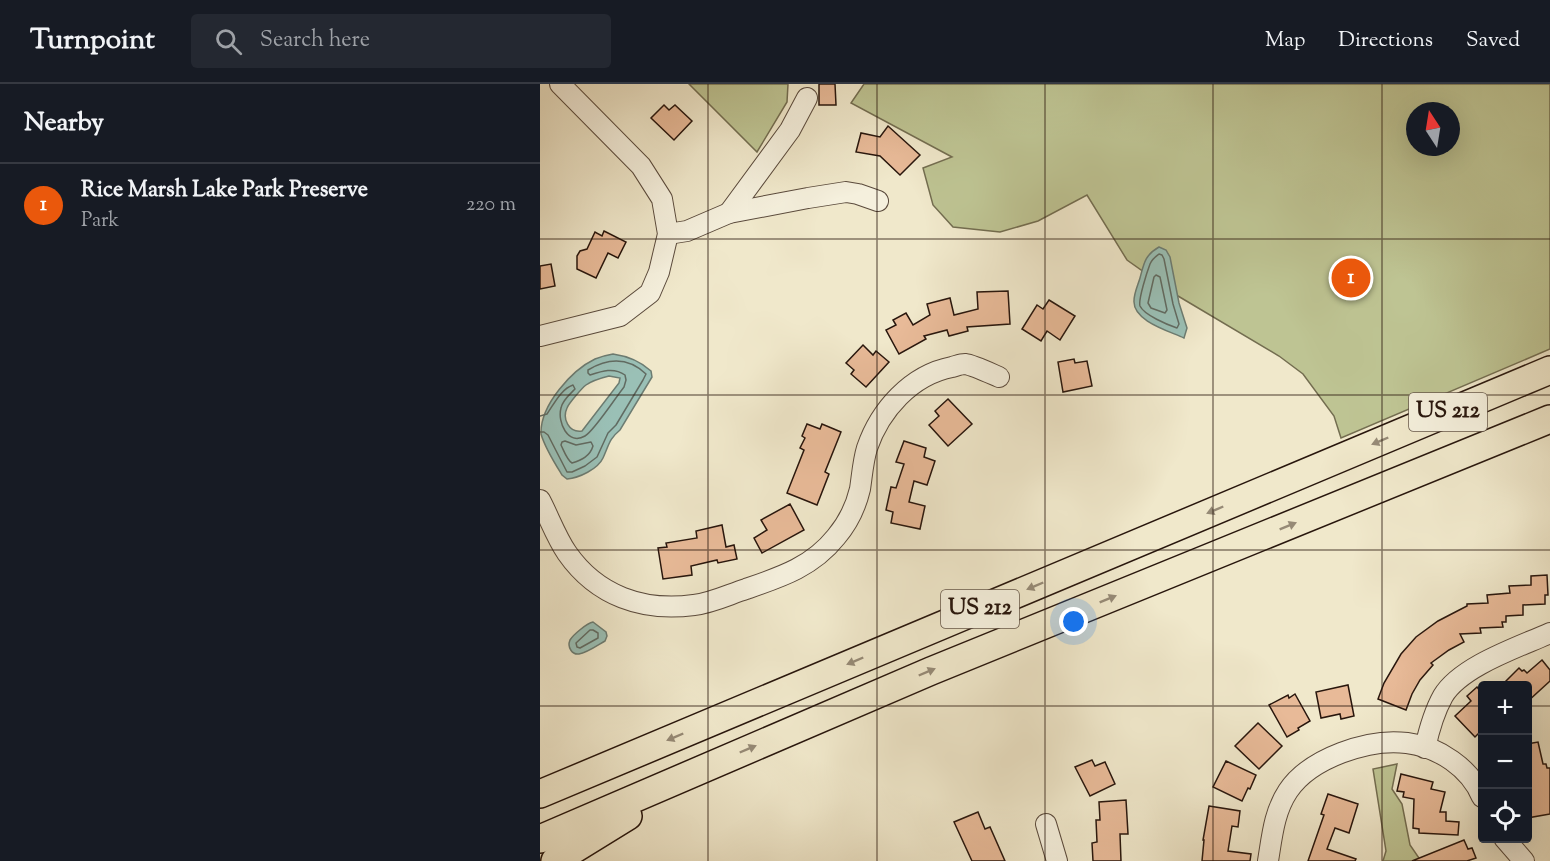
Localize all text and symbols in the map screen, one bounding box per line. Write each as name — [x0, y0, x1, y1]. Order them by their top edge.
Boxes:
search box — [191, 14, 611, 68]
text: Turnpoint — [30, 21, 155, 61]
icon: search — [212, 25, 245, 58]
text: Search here — [260, 25, 370, 57]
text: Map — [1265, 26, 1305, 56]
text: Directions — [1338, 26, 1433, 56]
text: Saved — [1466, 26, 1520, 56]
north arrow — [1406, 102, 1460, 156]
text: Nearby — [24, 105, 104, 142]
text: Rice Marsh Lake Park Preserve — [81, 175, 368, 207]
text: 1 — [40, 191, 47, 220]
text: 220 m — [466, 191, 516, 220]
text: Park — [81, 207, 119, 236]
pin: 1 — [1332, 256, 1370, 300]
road number: US 212 — [1409, 393, 1487, 431]
one-way arrow — [1370, 436, 1388, 446]
one-way arrow — [1205, 505, 1223, 515]
one-way arrow — [1280, 520, 1298, 530]
one-way arrow — [1026, 582, 1044, 591]
road number: US 212 — [941, 590, 1019, 628]
one-way arrow — [1099, 594, 1117, 603]
your location — [1059, 607, 1088, 636]
one-way arrow — [846, 657, 864, 666]
one-way arrow — [919, 668, 936, 677]
map controls — [1478, 681, 1532, 843]
button: + — [1478, 681, 1532, 735]
one-way arrow — [666, 732, 684, 742]
button: − — [1478, 735, 1532, 789]
one-way arrow — [739, 744, 757, 754]
button: locate — [1478, 789, 1532, 843]

